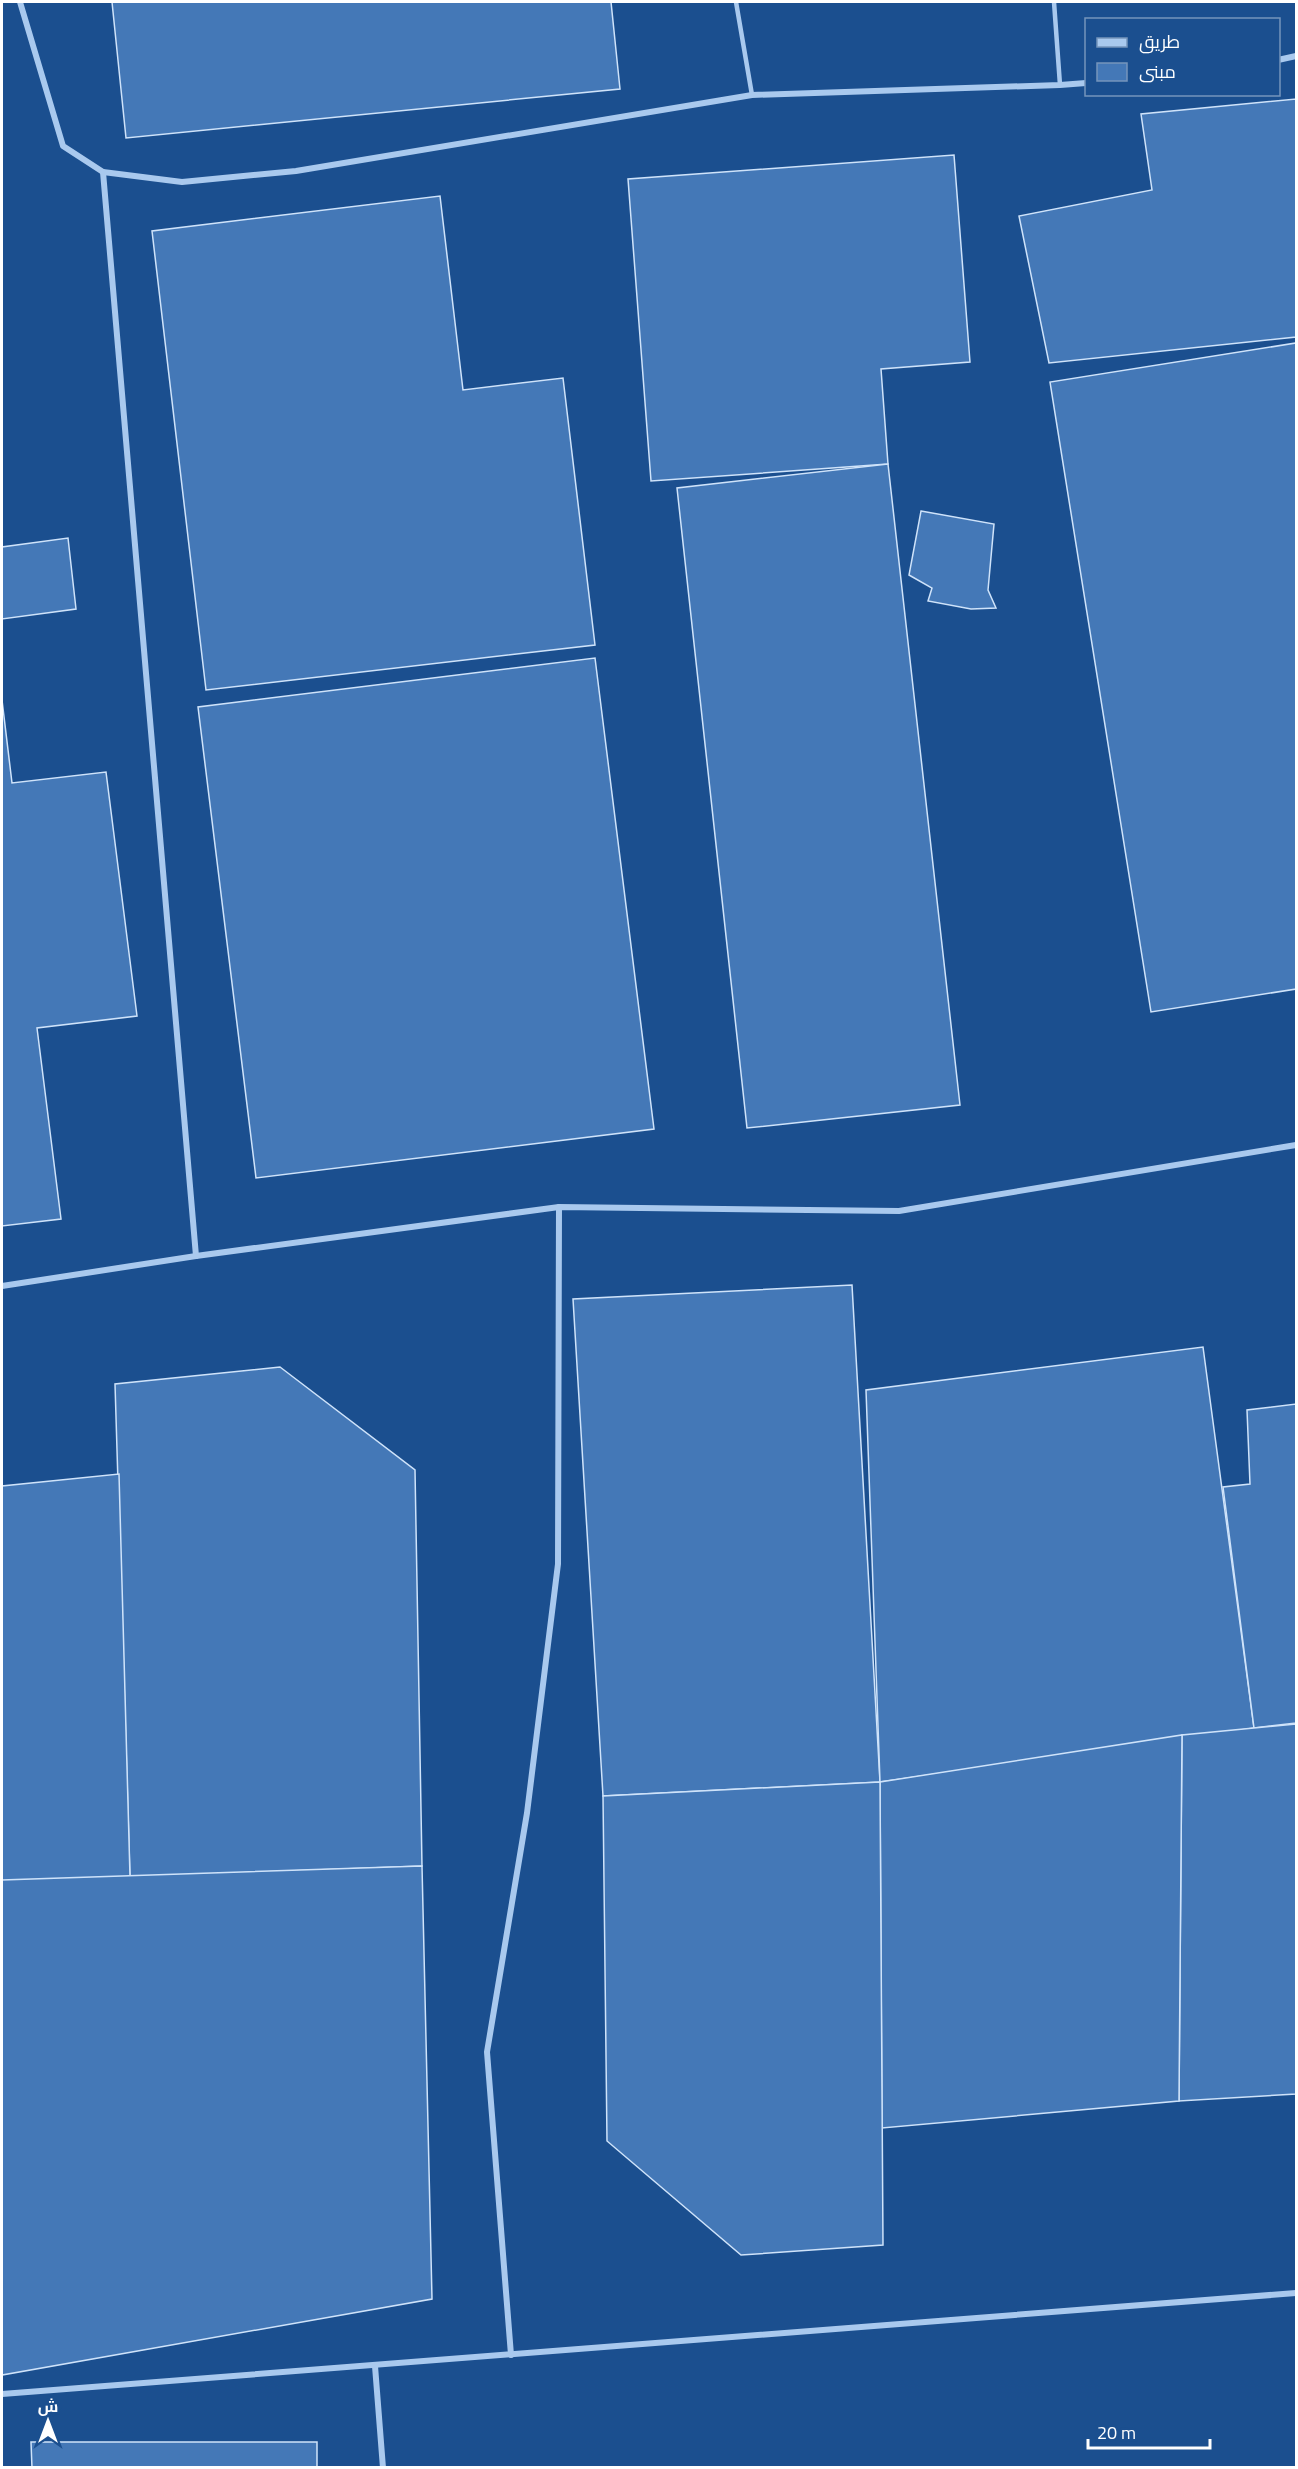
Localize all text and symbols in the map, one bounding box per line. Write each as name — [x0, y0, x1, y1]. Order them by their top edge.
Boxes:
legend — [1085, 18, 1280, 96]
text: طريق — [1139, 28, 1180, 55]
text: مبنى — [1139, 58, 1176, 85]
north arrow — [18, 2391, 78, 2451]
text: ش — [38, 2394, 58, 2418]
scale bar — [1088, 2412, 1210, 2450]
text: 20 m — [1097, 2419, 1136, 2446]

